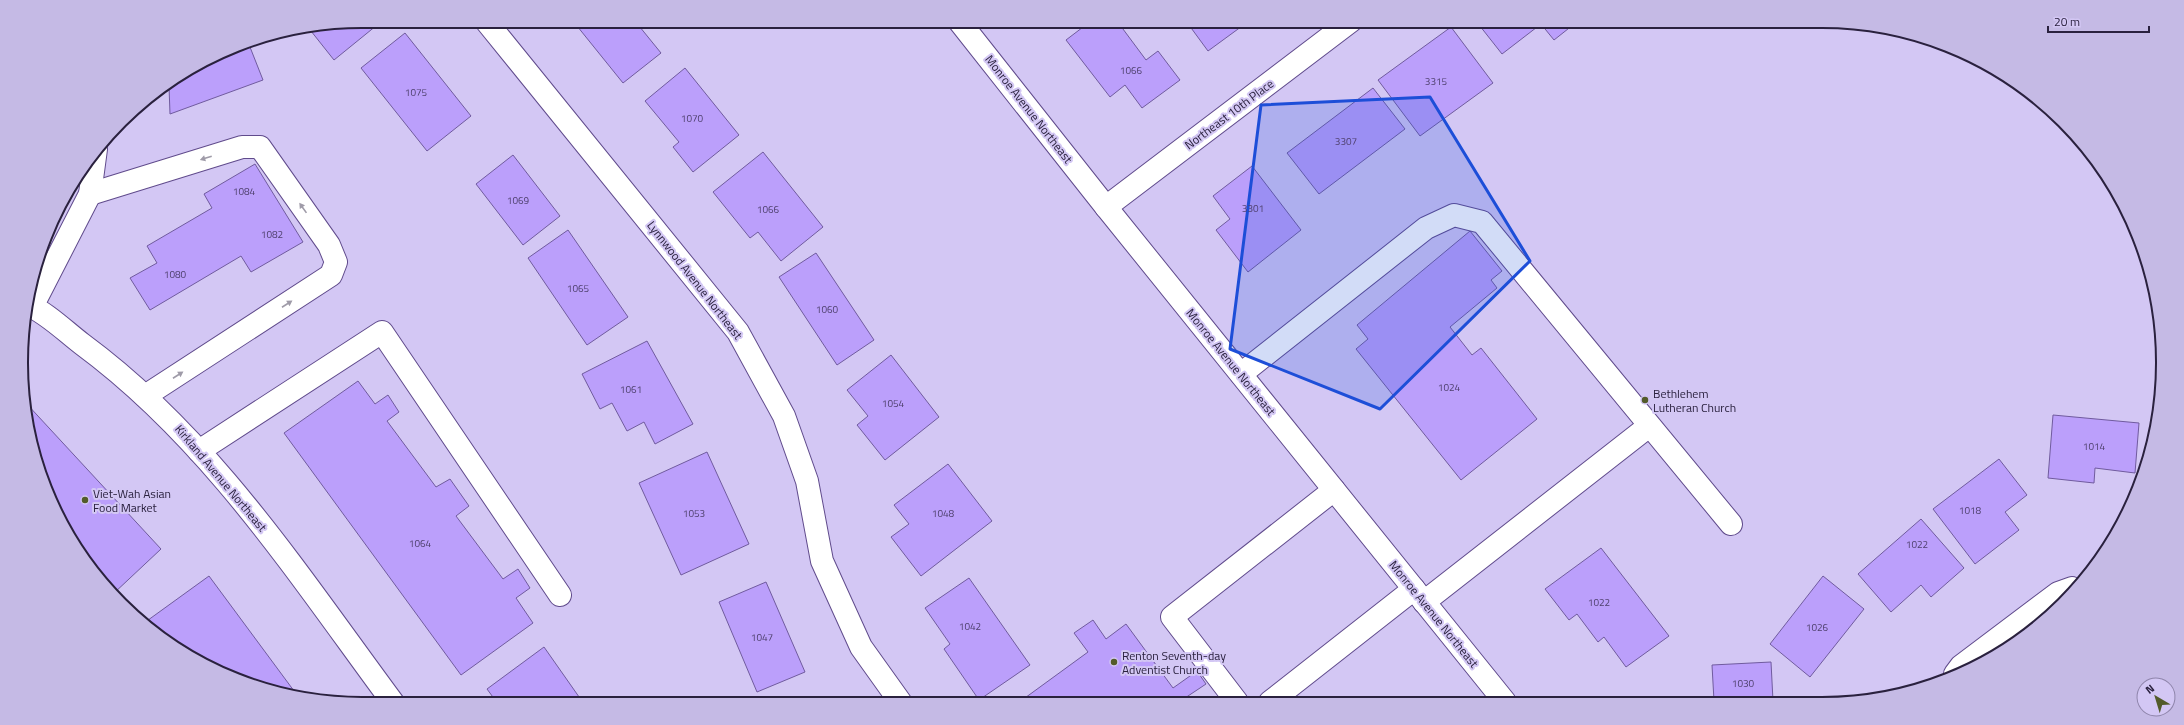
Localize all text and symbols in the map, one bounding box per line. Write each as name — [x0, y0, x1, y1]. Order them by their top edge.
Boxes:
scale bar — [2048, 8, 2149, 34]
text: 20 m — [2054, 12, 2080, 31]
street label: Monroe Avenue Northeast — [981, 51, 1078, 168]
house number: 1066 — [1120, 63, 1143, 78]
street label: Northeast 10th Place — [1180, 74, 1278, 154]
house number: 3315 — [1425, 74, 1448, 89]
house number: 1075 — [405, 85, 428, 100]
house number: 1070 — [681, 111, 704, 126]
house number: 3307 — [1335, 134, 1357, 149]
one-way arrow — [200, 155, 212, 161]
house number: 1084 — [233, 184, 256, 199]
house number: 1069 — [507, 193, 530, 208]
house number: 3301 — [1242, 201, 1264, 216]
house number: 1066 — [757, 202, 780, 217]
one-way arrow — [299, 203, 307, 214]
street label: Lynnwood Avenue Northeast — [643, 217, 748, 344]
house number: 1082 — [261, 227, 283, 242]
house number: 1080 — [164, 267, 187, 282]
house number: 1065 — [567, 281, 590, 296]
one-way arrow — [282, 300, 292, 308]
house number: 1060 — [816, 302, 839, 317]
street label: Monroe Avenue Northeast — [1182, 304, 1281, 420]
one-way arrow — [173, 371, 183, 379]
house number: 1024 — [1438, 380, 1461, 395]
house number: 1061 — [620, 382, 642, 397]
place label: Bethlehem Lutheran Church — [1653, 384, 1736, 417]
marker: Bethlehem Lutheran Church — [1640, 395, 1650, 405]
house number: 1054 — [882, 396, 905, 411]
street label: Kirkland Avenue Northeast — [170, 420, 272, 536]
house number: 1014 — [2083, 439, 2106, 454]
place label: Viet-Wah Asian Food Market — [93, 484, 171, 517]
marker: Viet-Wah Asian Food Market — [80, 495, 90, 505]
house number: 1018 — [1959, 503, 1982, 518]
house number: 1053 — [683, 506, 705, 521]
house number: 1048 — [932, 506, 955, 521]
house number: 1064 — [409, 536, 432, 551]
house number: 1022 — [1906, 537, 1928, 552]
street label: Monroe Avenue Northeast — [1385, 556, 1484, 672]
house number: 1022 — [1588, 595, 1610, 610]
house number: 1042 — [959, 619, 981, 634]
house number: 1026 — [1806, 620, 1829, 635]
house number: 1047 — [751, 630, 773, 645]
place label: Renton Seventh-day Adventist Church — [1122, 646, 1226, 679]
marker: Renton Seventh-day Adventist Church — [1109, 657, 1119, 667]
house number: 1030 — [1732, 676, 1755, 691]
north arrow — [2136, 677, 2176, 717]
text: N — [2142, 680, 2158, 698]

